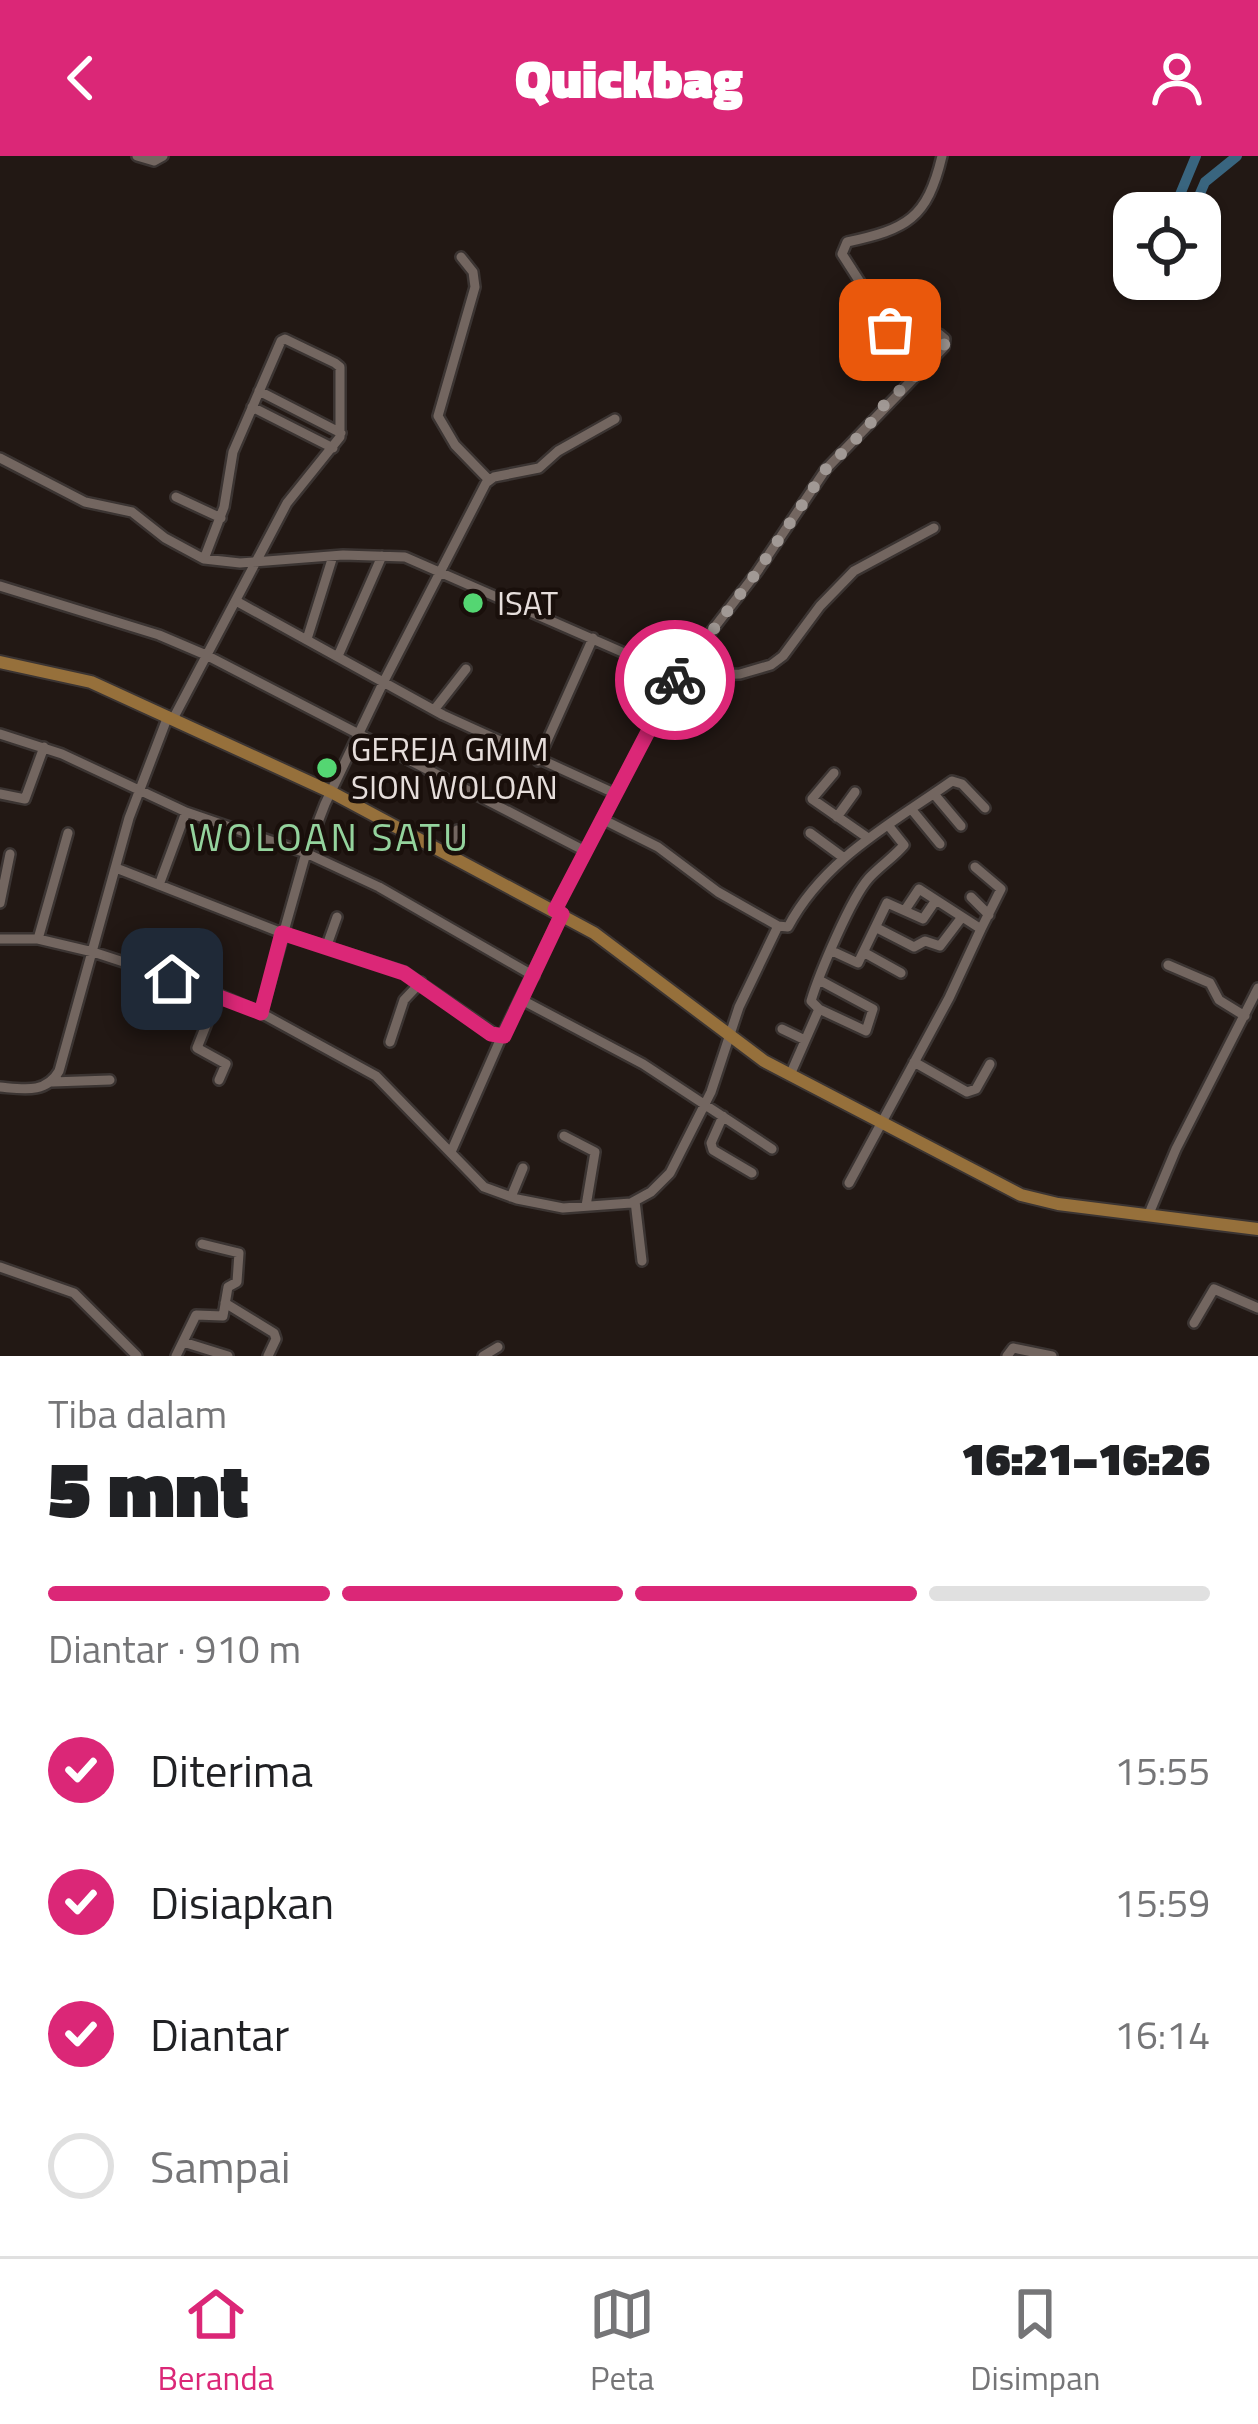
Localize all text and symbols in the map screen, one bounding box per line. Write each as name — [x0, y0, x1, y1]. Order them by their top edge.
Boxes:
text: Quickbag — [515, 37, 743, 119]
icon: back — [48, 45, 114, 111]
icon: person — [1144, 45, 1210, 111]
map controls — [1113, 192, 1221, 300]
button: locate — [1113, 192, 1221, 300]
pin — [839, 279, 941, 381]
icon: bag — [857, 297, 923, 363]
place label: ISAT — [497, 578, 558, 628]
marker: ISAT — [460, 590, 486, 616]
courier — [615, 620, 735, 740]
icon: bike — [642, 647, 708, 713]
place label: GEREJA GMIM SION WOLOAN — [351, 724, 558, 812]
marker: GEREJA GMIM SION WOLOAN — [314, 755, 340, 781]
district label: WOLOAN SATU — [189, 807, 471, 866]
pin — [121, 928, 223, 1030]
icon: home — [139, 946, 205, 1012]
text: Tiba dalam — [48, 1384, 227, 1443]
text: 16:21–16:26 — [961, 1424, 1210, 1492]
text: 5 mnt — [48, 1429, 249, 1547]
text: Diantar · 910 m — [48, 1619, 301, 1678]
text: Diterima — [150, 1736, 313, 1804]
icon: check — [48, 1737, 114, 1803]
text: 15:55 — [1114, 1741, 1210, 1800]
text: Disiapkan — [150, 1868, 334, 1936]
icon: check — [48, 1869, 114, 1935]
text: 15:59 — [1114, 1873, 1210, 1932]
text: Diantar — [150, 2000, 289, 2068]
icon: check — [48, 2001, 114, 2067]
text: 16:14 — [1114, 2005, 1210, 2064]
text: Sampai — [150, 2132, 291, 2200]
tab: Beranda — [158, 2281, 274, 2403]
tab: Peta — [589, 2281, 655, 2403]
tab: Disimpan — [970, 2281, 1100, 2403]

